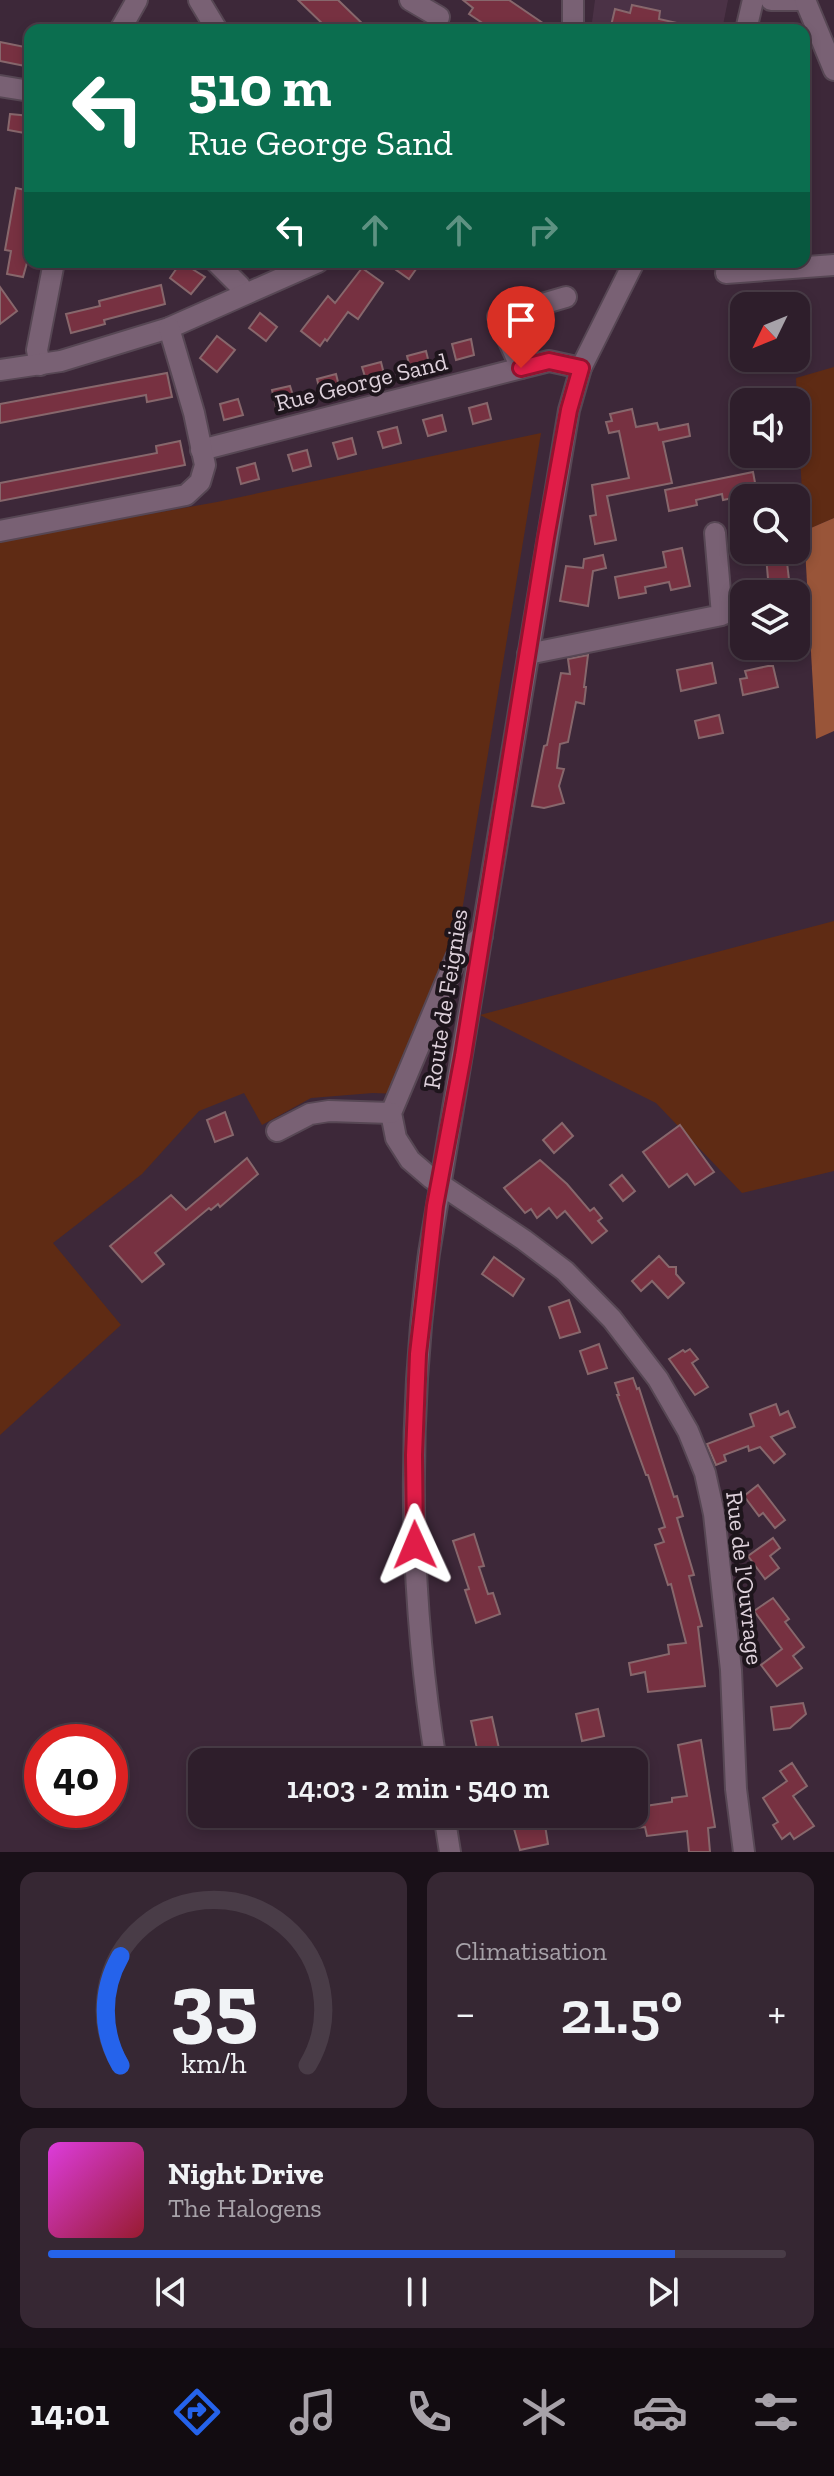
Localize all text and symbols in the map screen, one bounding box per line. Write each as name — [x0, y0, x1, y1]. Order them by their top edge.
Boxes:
text: 510 m — [188, 53, 332, 120]
icon: left — [56, 56, 160, 160]
text: Rue George Sand — [188, 121, 453, 164]
icon: left — [269, 208, 313, 252]
icon: ahead — [353, 208, 397, 252]
icon: ahead — [437, 208, 481, 252]
icon: right — [521, 208, 565, 252]
pin — [487, 286, 555, 368]
north arrow — [730, 292, 810, 372]
map controls — [730, 292, 810, 660]
icon: arrive — [499, 298, 543, 342]
street label: Rue George Sand — [272, 347, 450, 417]
button: sound — [730, 388, 810, 468]
button: search — [730, 484, 810, 564]
button: layers — [730, 580, 810, 660]
street label: Route de Feignies — [416, 907, 474, 1091]
street label: Rue de l'Ouvrage — [720, 1490, 770, 1666]
position arrow — [373, 1503, 457, 1587]
speed limit sign: 40 — [24, 1724, 128, 1828]
text: 14:03 · 2 min · 540 m — [287, 1770, 549, 1806]
text: Climatisation — [455, 1935, 607, 1967]
text: 35 — [170, 1953, 257, 2053]
text: 21.5° — [560, 1976, 683, 2048]
text: − — [455, 1986, 476, 2039]
text: + — [767, 1986, 786, 2039]
text: km/h — [181, 2046, 246, 2080]
text: Night Drive — [168, 2156, 324, 2192]
text: The Halogens — [168, 2192, 322, 2224]
icon: previous — [149, 2270, 193, 2314]
icon: pause — [395, 2270, 439, 2314]
icon: next — [641, 2270, 685, 2314]
icon: directions — [169, 2384, 225, 2440]
icon: music — [285, 2384, 341, 2440]
icon: phone — [401, 2384, 457, 2440]
icon: climate — [516, 2384, 572, 2440]
icon: car — [632, 2384, 688, 2440]
icon: filters — [748, 2384, 804, 2440]
text: 14:01 — [30, 2391, 109, 2434]

